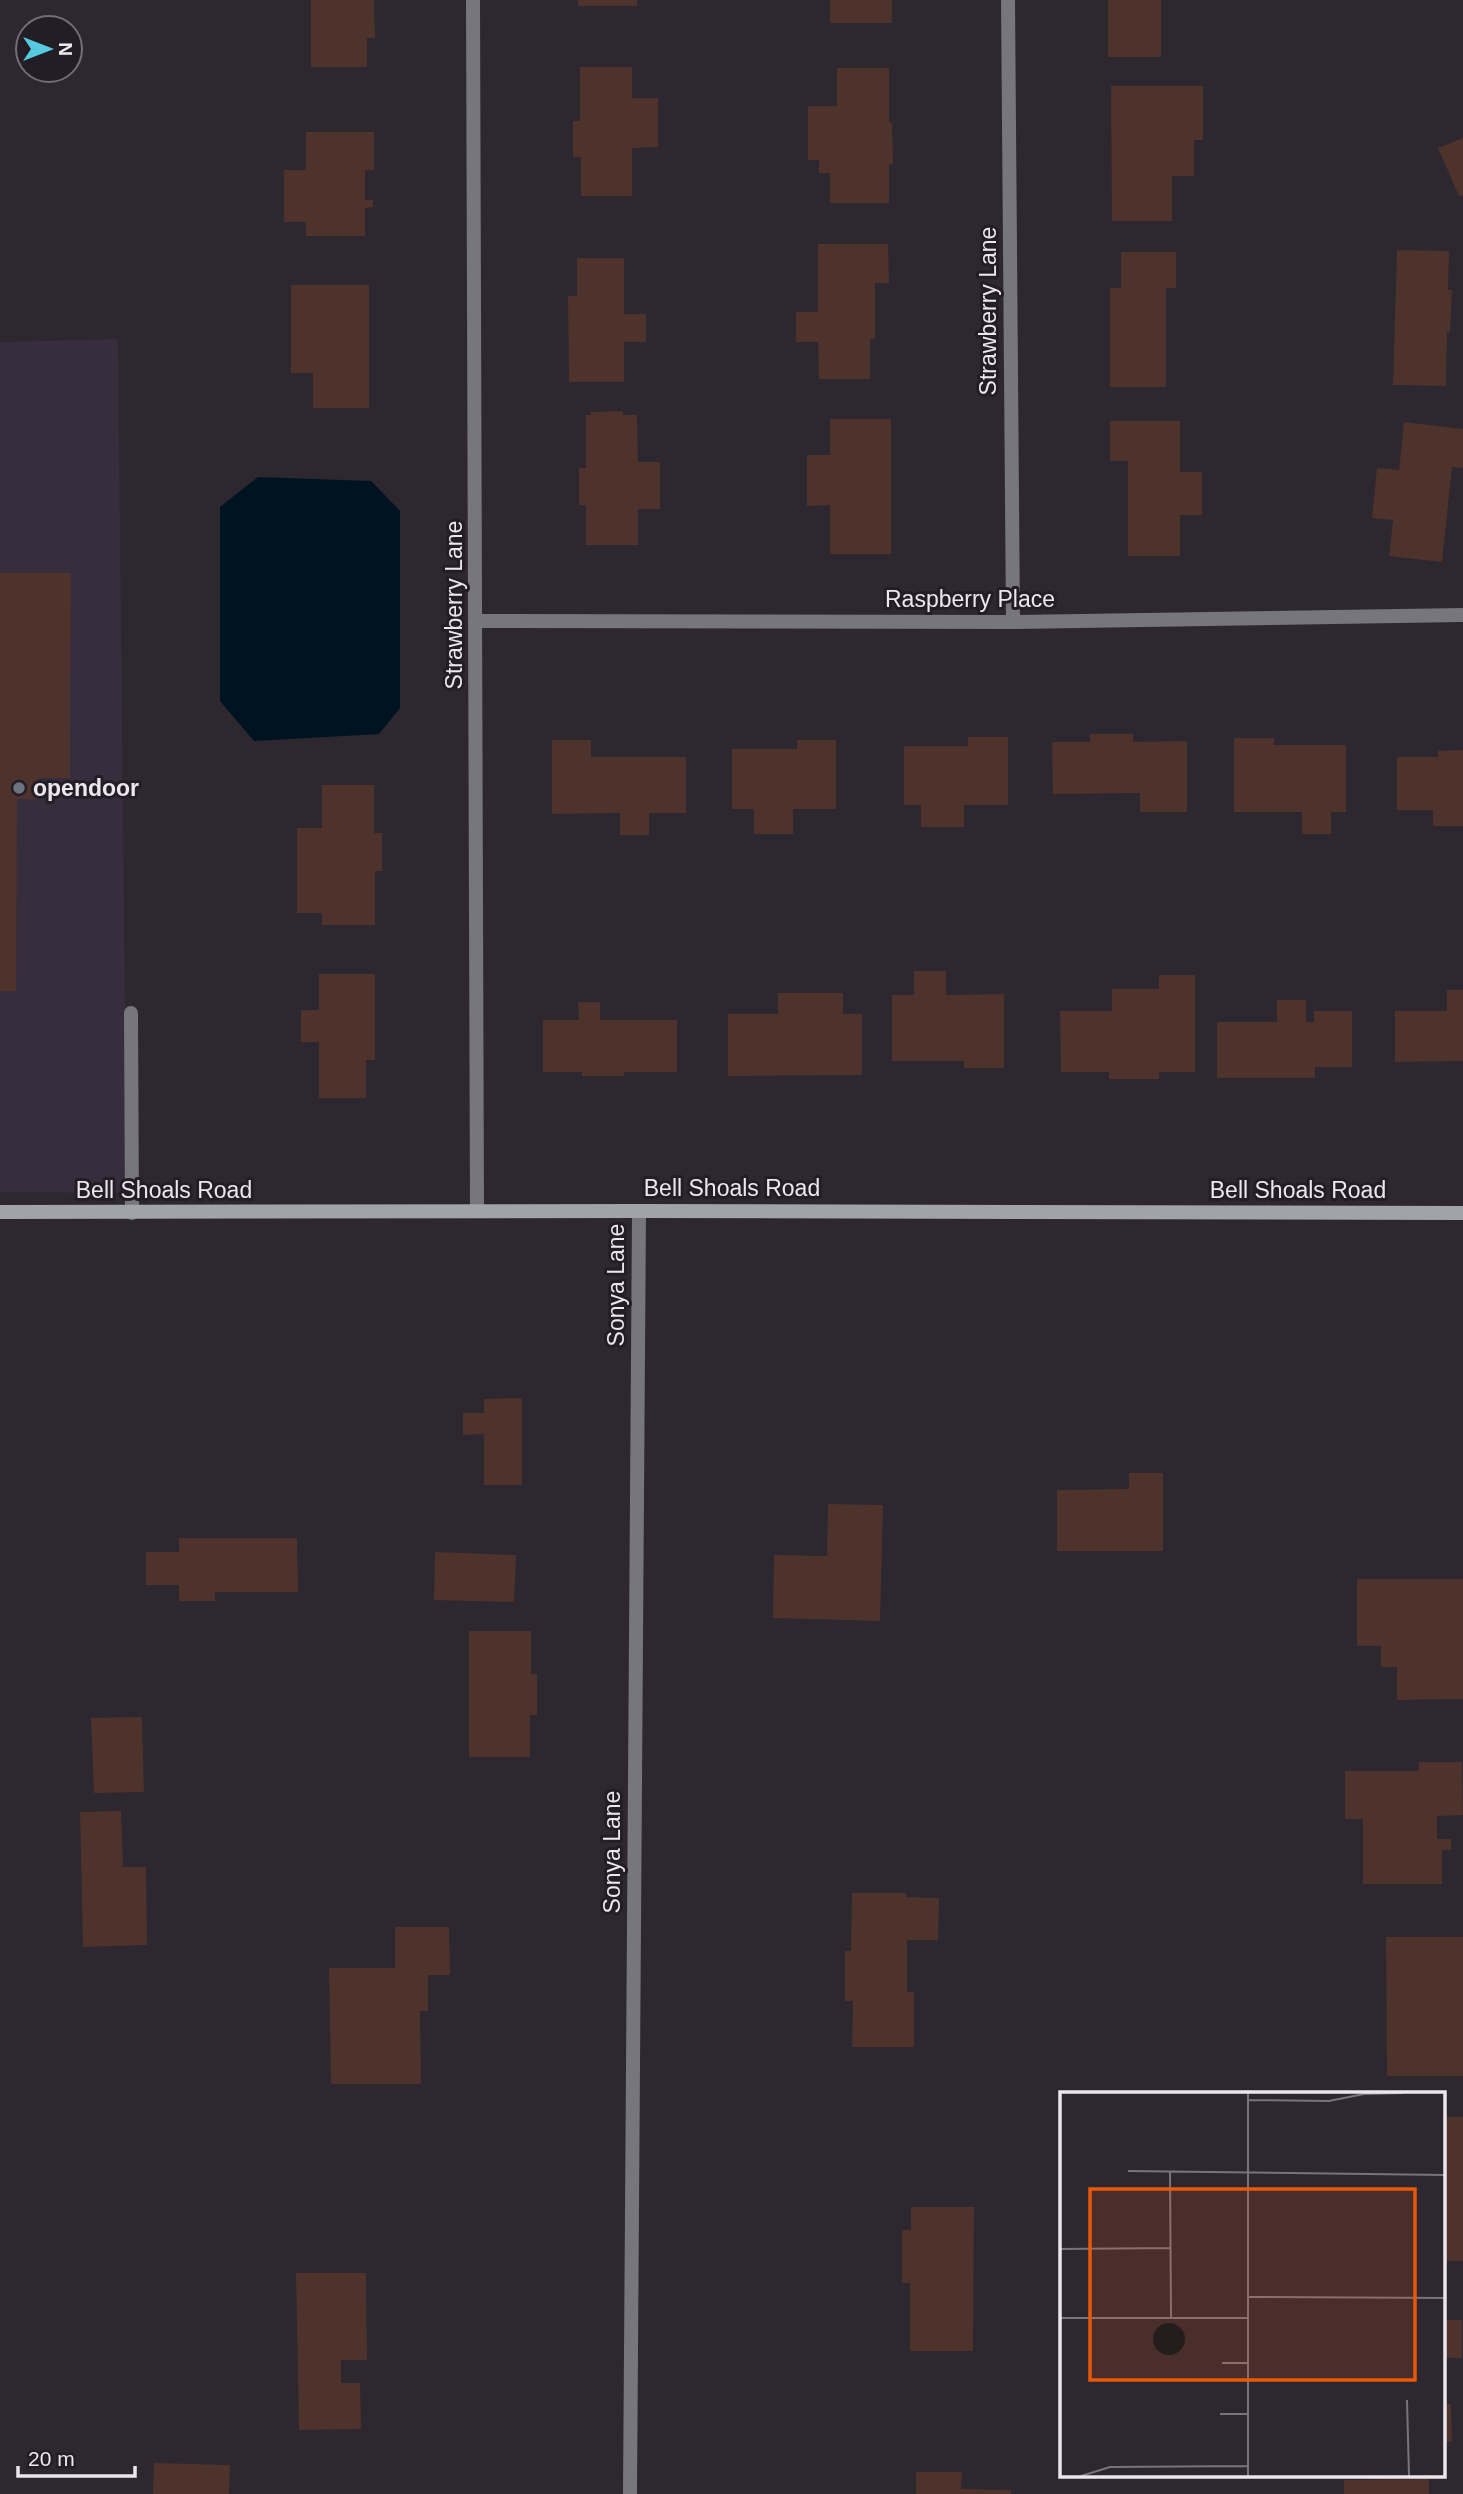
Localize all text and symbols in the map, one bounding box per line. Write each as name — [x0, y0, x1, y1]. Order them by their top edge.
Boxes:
north arrow — [14, 14, 84, 84]
text: N — [55, 42, 76, 56]
street label: Strawberry Lane — [975, 227, 1001, 395]
street label: Strawberry Lane — [441, 521, 467, 689]
street label: Raspberry Place — [885, 586, 1055, 612]
place label: opendoor — [33, 775, 139, 801]
marker: opendoor — [11, 780, 27, 796]
street label: Bell Shoals Road — [644, 1175, 820, 1201]
street label: Bell Shoals Road — [76, 1177, 252, 1203]
street label: Bell Shoals Road — [1210, 1177, 1386, 1203]
street label: Sonya Lane — [603, 1224, 629, 1346]
street label: Sonya Lane — [599, 1791, 625, 1913]
inset map — [1060, 2092, 1446, 2476]
scale bar — [18, 2434, 135, 2478]
text: 20 m — [28, 2447, 75, 2470]

